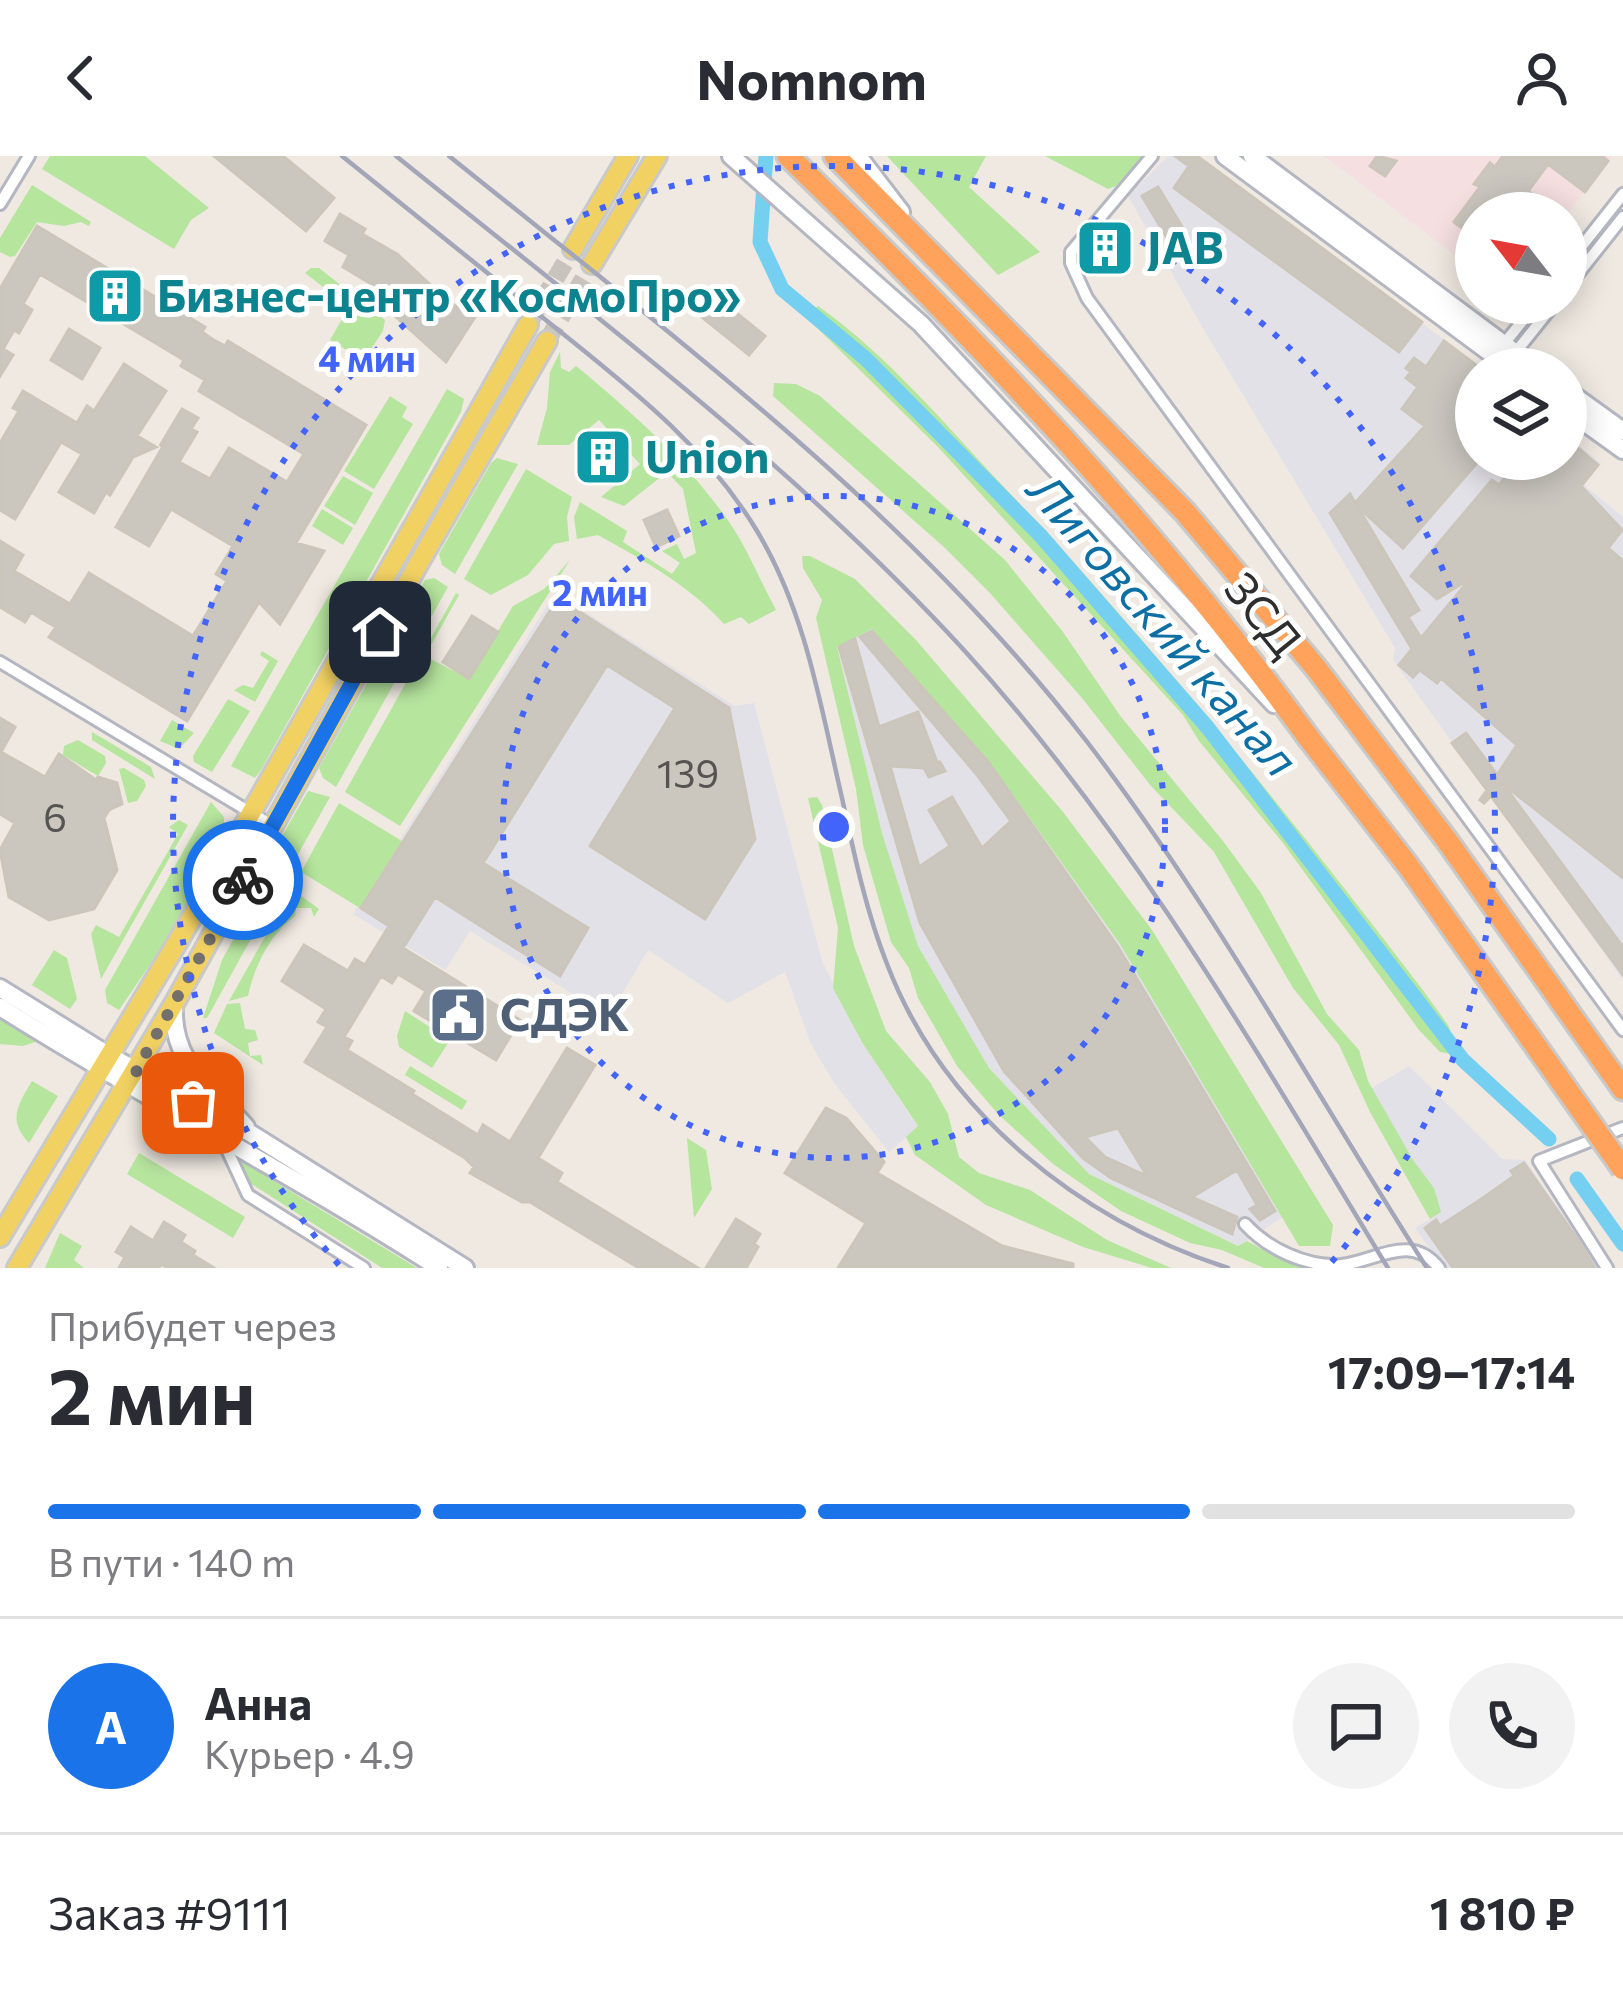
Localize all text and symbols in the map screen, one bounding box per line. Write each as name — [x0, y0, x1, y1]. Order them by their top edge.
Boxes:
icon: back — [48, 45, 114, 111]
text: Nomnom — [696, 45, 927, 111]
icon: person — [1509, 45, 1575, 111]
north arrow — [1455, 192, 1587, 324]
map controls — [1455, 192, 1587, 480]
building icon: JAB — [1074, 217, 1136, 279]
place label: JAB — [1147, 218, 1224, 273]
building icon: Бизнес-центр «КосмоПро» — [84, 265, 146, 327]
place label: Бизнес-центр «КосмоПро» — [157, 266, 741, 321]
text: 4 мин — [318, 335, 416, 379]
button: layers — [1455, 348, 1587, 480]
building icon: Union — [572, 426, 634, 488]
place label: Union — [645, 427, 769, 482]
water label: Лиговский канал — [1016, 458, 1313, 787]
street label: ЗСД — [1215, 560, 1315, 666]
text: 2 мин — [552, 569, 648, 613]
pin — [329, 581, 431, 683]
icon: home — [347, 599, 413, 665]
house number: 139 — [657, 748, 719, 796]
house number: 6 — [43, 792, 67, 840]
centre of rings — [813, 806, 855, 848]
courier — [183, 820, 303, 940]
icon: bike — [210, 847, 276, 913]
public building icon: СДЭК — [427, 984, 489, 1046]
place label: СДЭК — [500, 985, 629, 1040]
pin — [142, 1052, 244, 1154]
icon: bag — [160, 1070, 226, 1136]
text: Прибудет через — [48, 1301, 337, 1349]
text: 17:09–17:14 — [1328, 1343, 1575, 1398]
text: 2 мин — [48, 1346, 256, 1441]
text: В пути · 140 m — [48, 1537, 295, 1585]
button: chat — [1293, 1663, 1419, 1789]
button: phone — [1449, 1663, 1575, 1789]
text: Анна — [204, 1674, 312, 1729]
text: А — [95, 1698, 127, 1753]
text: Курьер · 4.9 — [204, 1729, 415, 1777]
text: Заказ #9111 — [48, 1884, 291, 1939]
text: 1 810 ₽ — [1430, 1884, 1575, 1939]

